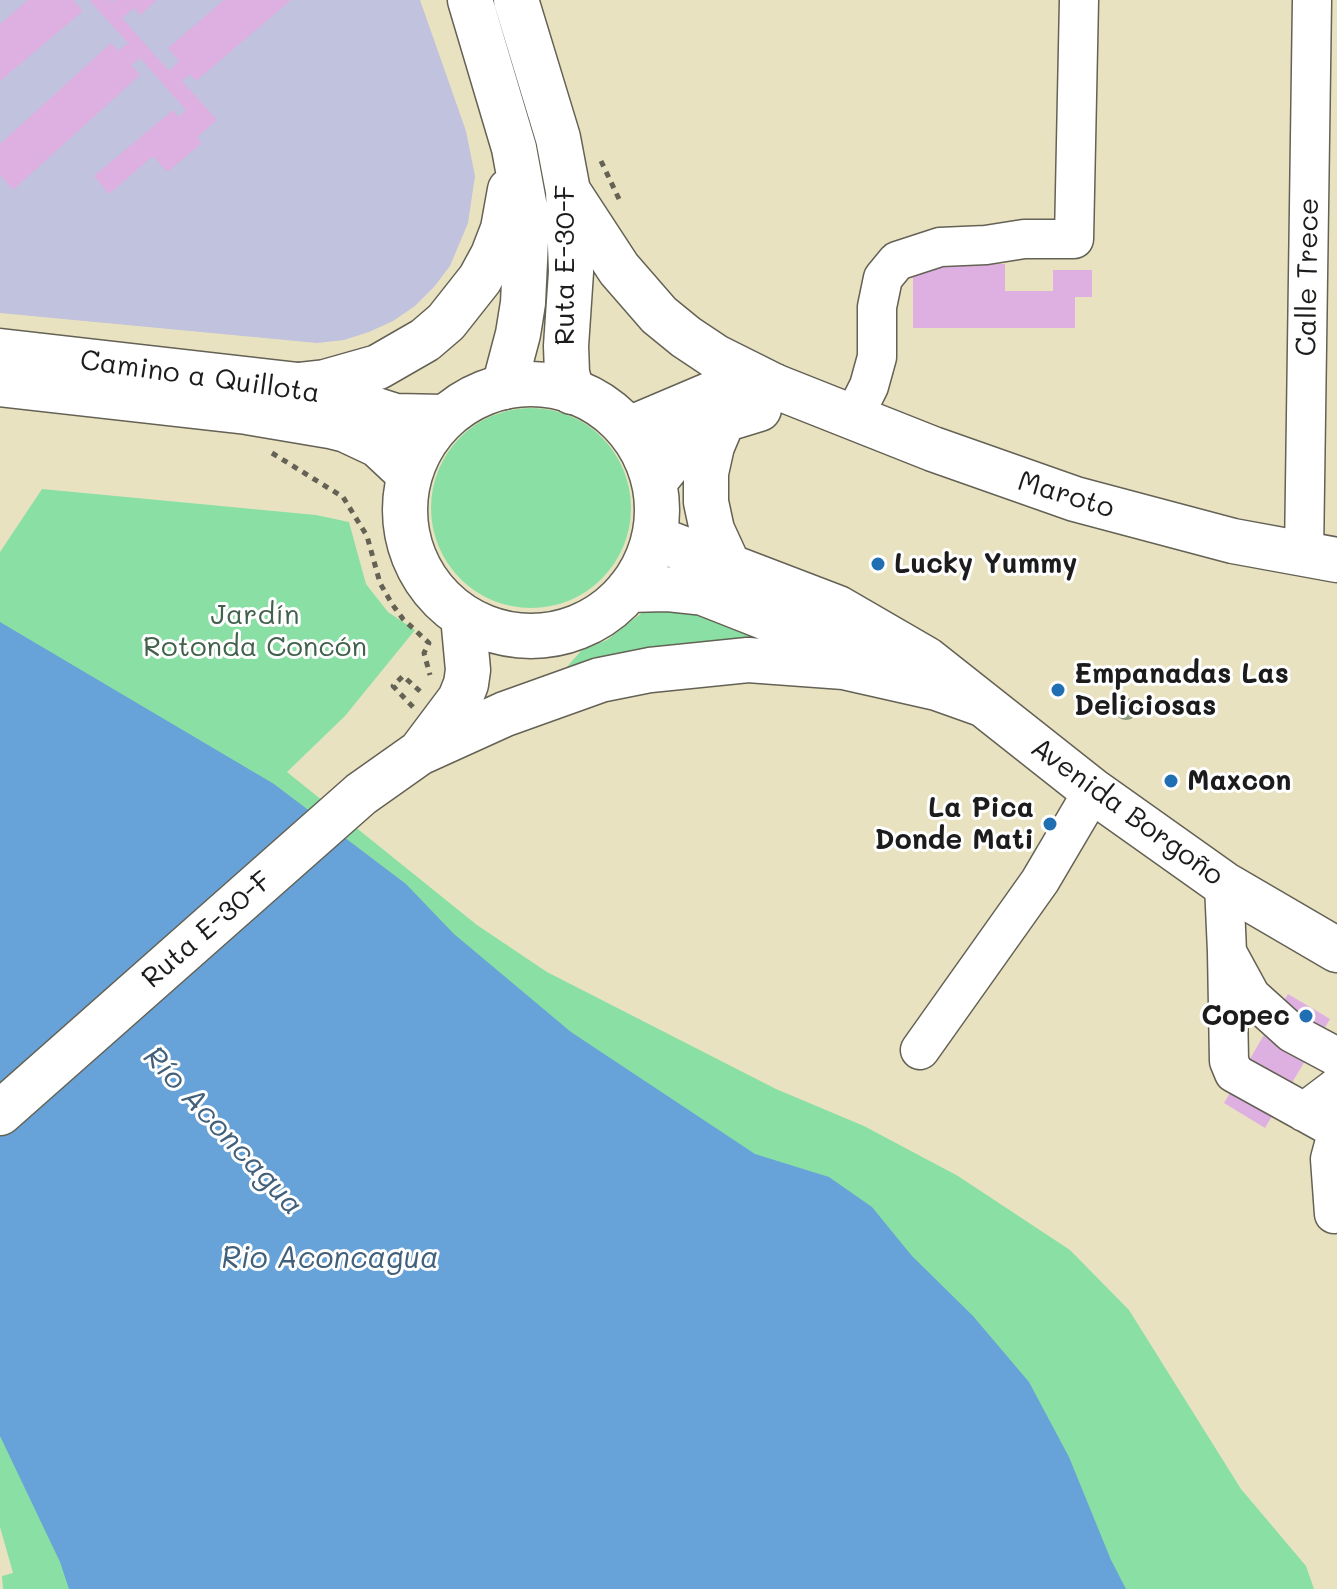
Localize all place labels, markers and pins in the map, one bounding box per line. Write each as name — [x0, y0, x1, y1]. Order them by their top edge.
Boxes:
place label: Lucky Yummy — [894, 547, 1077, 581]
marker: Lucky Yummy — [869, 555, 887, 573]
place label: Empanadas Las Deliciosas — [1074, 657, 1289, 723]
marker: Empanadas Las Deliciosas — [1049, 681, 1067, 699]
place label: Maxcon — [1187, 764, 1291, 798]
marker: Maxcon — [1162, 772, 1180, 790]
place label: La Pica Donde Mati — [875, 791, 1034, 857]
marker: La Pica Donde Mati — [1041, 815, 1059, 833]
place label: Copec — [1201, 999, 1290, 1033]
marker: Copec — [1297, 1007, 1315, 1025]

